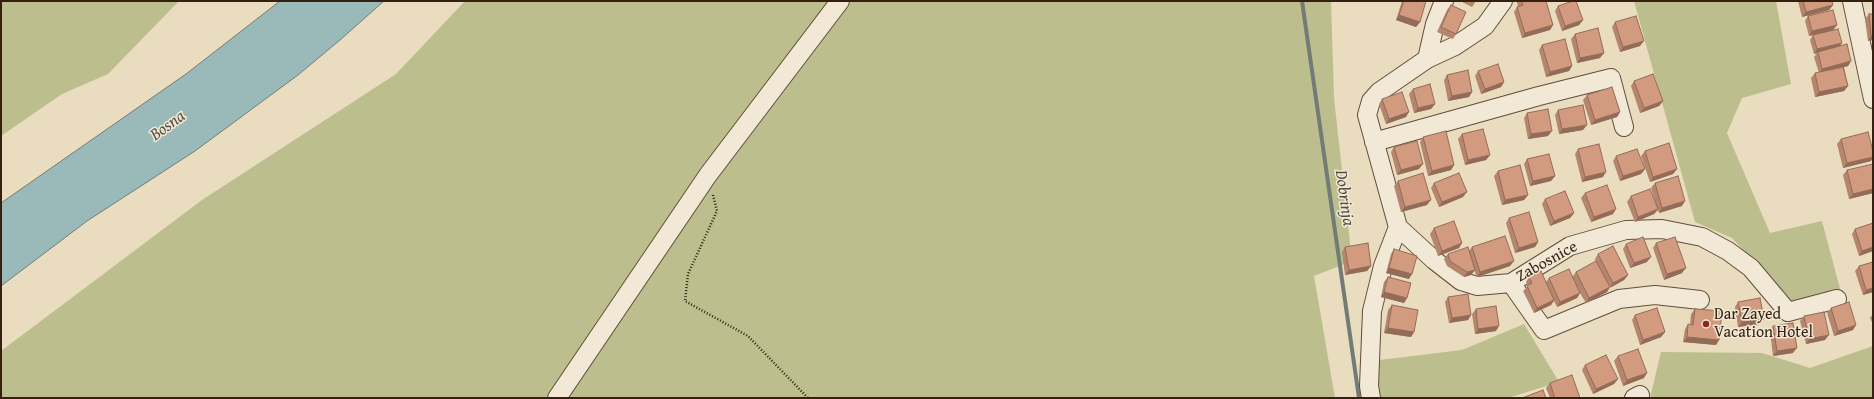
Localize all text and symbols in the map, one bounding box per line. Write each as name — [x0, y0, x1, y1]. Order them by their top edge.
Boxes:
water label: Bosna — [146, 106, 190, 146]
water label: Dobrinja — [1330, 169, 1358, 227]
street label: Zabosnice — [1513, 237, 1581, 287]
place label: Dar Zayed Vacation Hotel — [1714, 305, 1813, 343]
marker: Dar Zayed Vacation Hotel — [1701, 319, 1711, 329]

